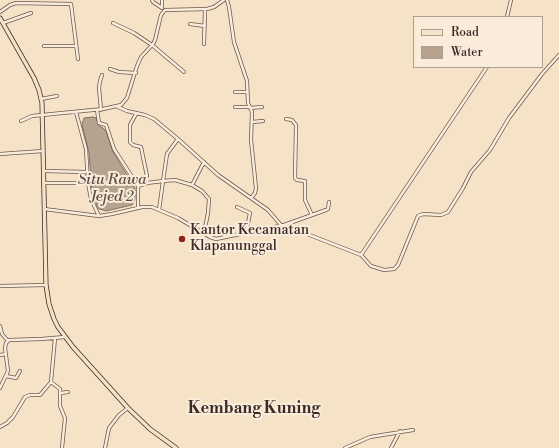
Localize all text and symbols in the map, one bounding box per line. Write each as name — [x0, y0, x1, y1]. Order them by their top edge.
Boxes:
legend — [413, 16, 543, 68]
text: Road — [451, 25, 479, 40]
text: Water — [451, 45, 483, 60]
water label: Situ Rawa Jejed 2 — [78, 171, 146, 206]
place label: Kantor Kecamatan Klapanunggal — [190, 223, 309, 256]
marker: Kantor Kecamatan Klapanunggal — [177, 234, 187, 244]
district label: Kembang Kuning — [188, 399, 320, 419]

